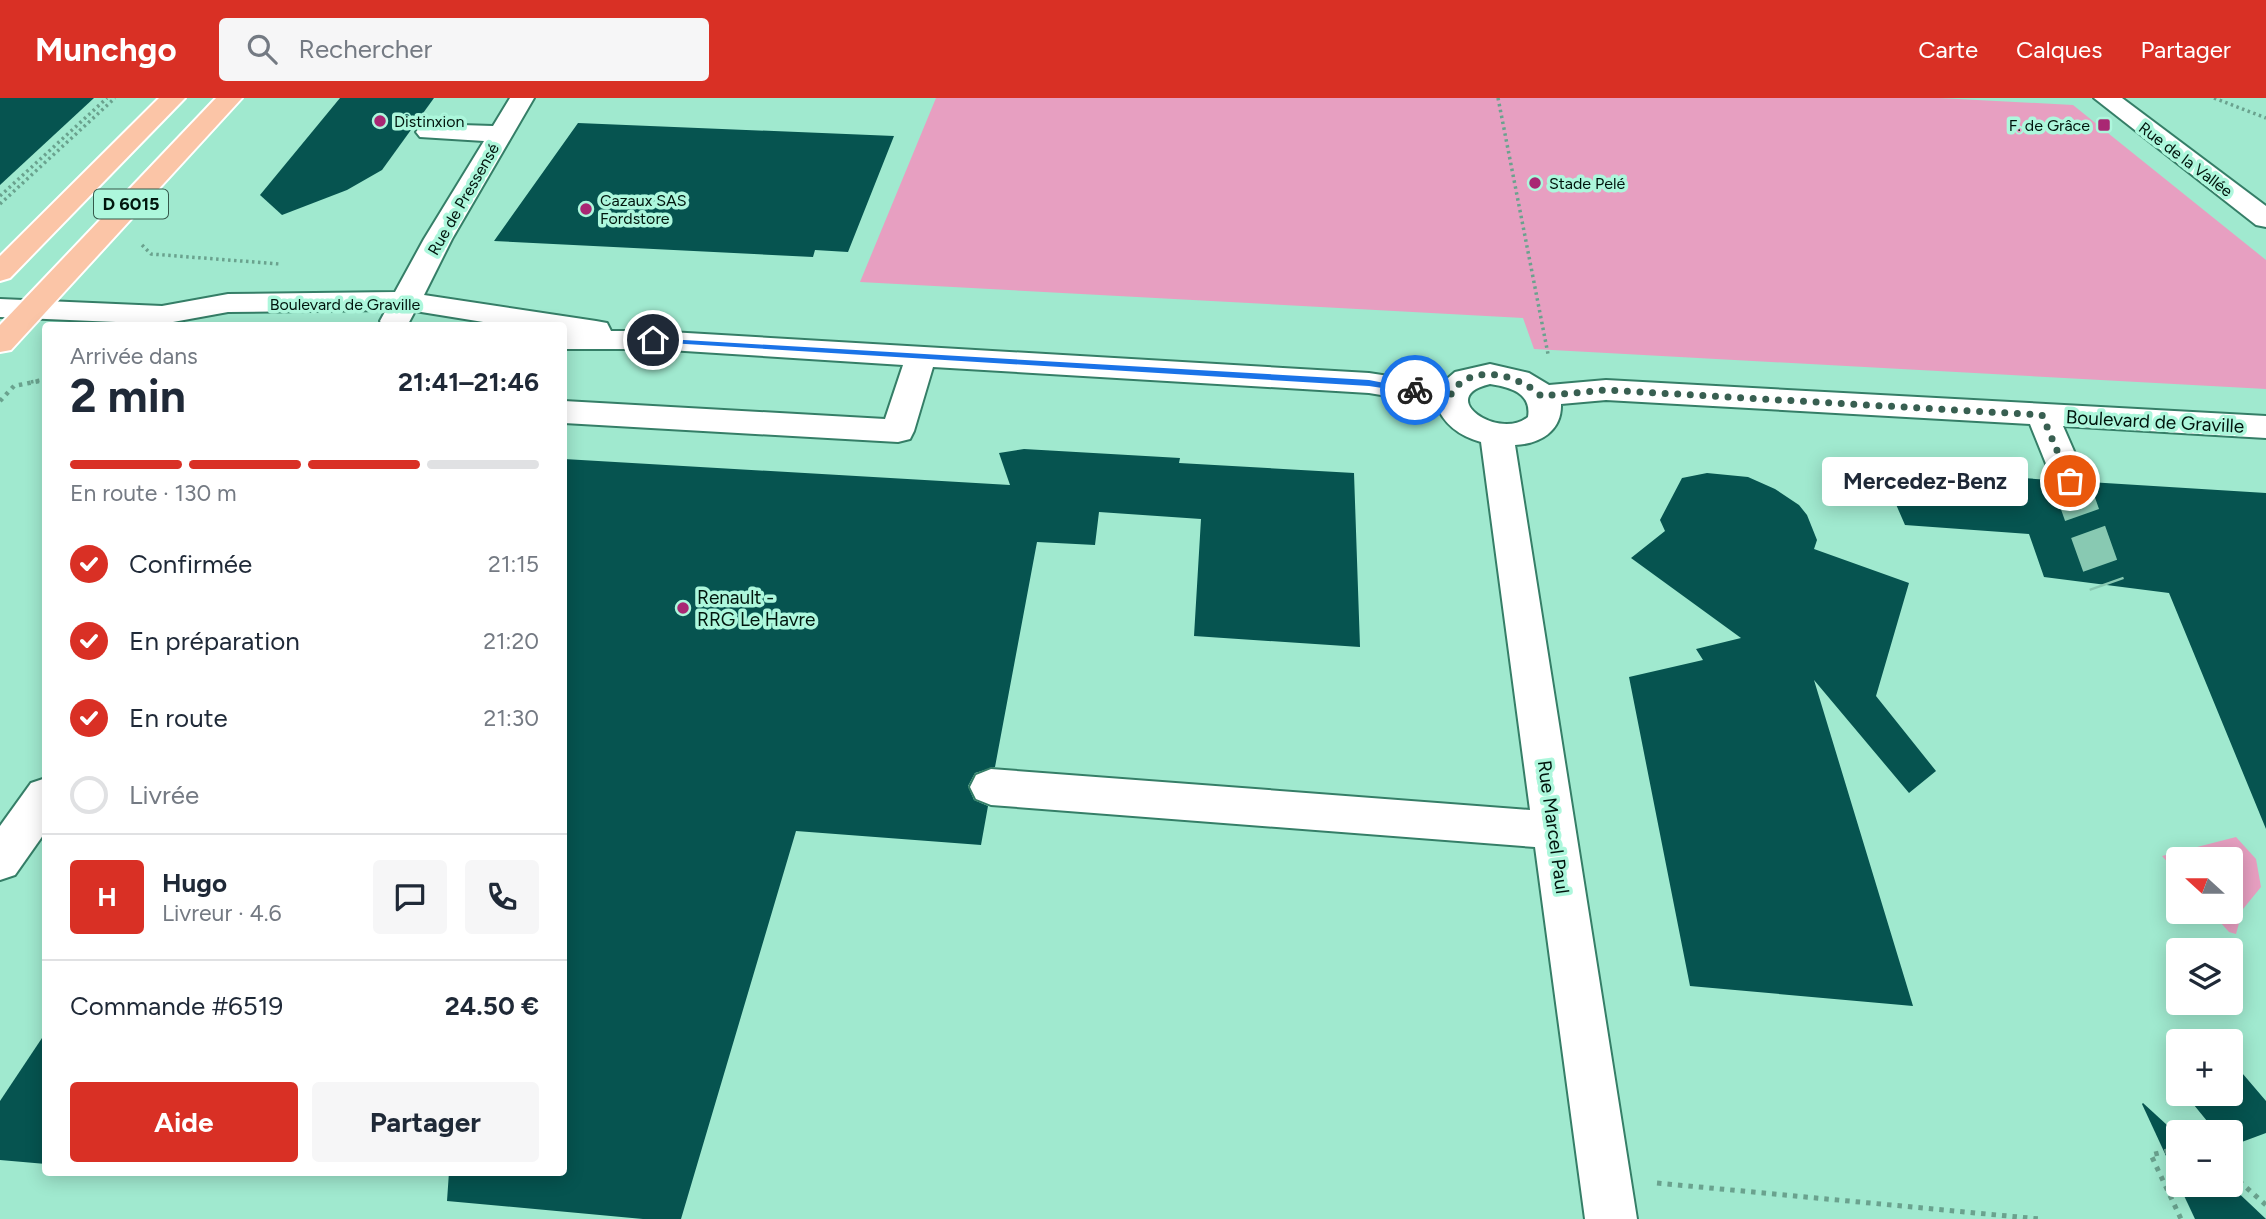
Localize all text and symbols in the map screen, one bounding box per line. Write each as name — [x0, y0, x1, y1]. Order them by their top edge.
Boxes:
search box — [219, 18, 709, 81]
text: Munchgo — [35, 30, 177, 69]
icon: search — [243, 30, 281, 68]
text: Rechercher — [299, 33, 432, 65]
text: Carte — [1918, 35, 1978, 64]
text: Calques — [2016, 35, 2102, 64]
text: Partager — [2140, 35, 2231, 64]
place label: Distinxion — [394, 112, 464, 131]
marker: Distinxion — [372, 113, 388, 129]
place label: F. de Grâce — [2009, 116, 2090, 135]
marker: F. de Grâce — [2096, 117, 2112, 133]
street label: Rue de la Vallée — [2135, 118, 2237, 201]
street label: Rue de Pressensé — [424, 140, 503, 258]
place label: Stade Pelé — [1549, 174, 1625, 193]
marker: Stade Pelé — [1527, 175, 1543, 191]
road number: D 6015 — [94, 190, 168, 218]
place label: Cazaux SAS Fordstore — [600, 191, 687, 228]
marker: Cazaux SAS Fordstore — [578, 201, 594, 217]
street label: Boulevard de Graville — [270, 295, 421, 314]
pin — [623, 310, 683, 370]
icon: home — [634, 321, 672, 359]
text: Arrivée dans — [70, 342, 198, 370]
courier — [1380, 355, 1450, 425]
text: 21:41–21:46 — [398, 366, 539, 398]
text: 2 min — [70, 368, 186, 424]
icon: bike — [1396, 371, 1434, 409]
street label: Boulevard de Graville — [2065, 405, 2245, 438]
pin — [2040, 451, 2100, 511]
callout: Mercedez-Benz — [1822, 456, 2028, 506]
icon: bag — [2051, 462, 2089, 500]
text: Mercedez-Benz — [1843, 467, 2007, 495]
text: En route · 130 m — [70, 479, 237, 507]
icon: check — [70, 545, 108, 583]
text: Confirmée — [129, 548, 252, 580]
text: 21:15 — [488, 550, 539, 578]
place label: Renault - RRG Le Havre — [697, 586, 815, 631]
marker: Renault - RRG Le Havre — [675, 600, 691, 616]
icon: check — [70, 622, 108, 660]
text: En préparation — [129, 625, 300, 657]
text: 21:20 — [483, 627, 539, 655]
icon: check — [70, 699, 108, 737]
text: En route — [129, 702, 228, 734]
text: 21:30 — [484, 704, 539, 732]
street label: Rue Marcel Paul — [1533, 759, 1574, 895]
text: Livrée — [129, 779, 199, 811]
north arrow — [2166, 847, 2244, 924]
map controls — [2166, 847, 2243, 1197]
button: chat — [373, 860, 447, 934]
button: phone — [465, 860, 539, 934]
text: Hugo — [162, 867, 227, 899]
text: H — [97, 881, 117, 913]
text: Livreur · 4.6 — [162, 899, 282, 927]
button: layers — [2166, 938, 2243, 1015]
text: Commande #6519 — [70, 990, 283, 1022]
text: 24.50 € — [445, 990, 539, 1022]
button: + — [2166, 1029, 2243, 1106]
button: Aide — [70, 1082, 298, 1162]
button: Partager — [312, 1082, 539, 1162]
button: − — [2166, 1120, 2243, 1197]

